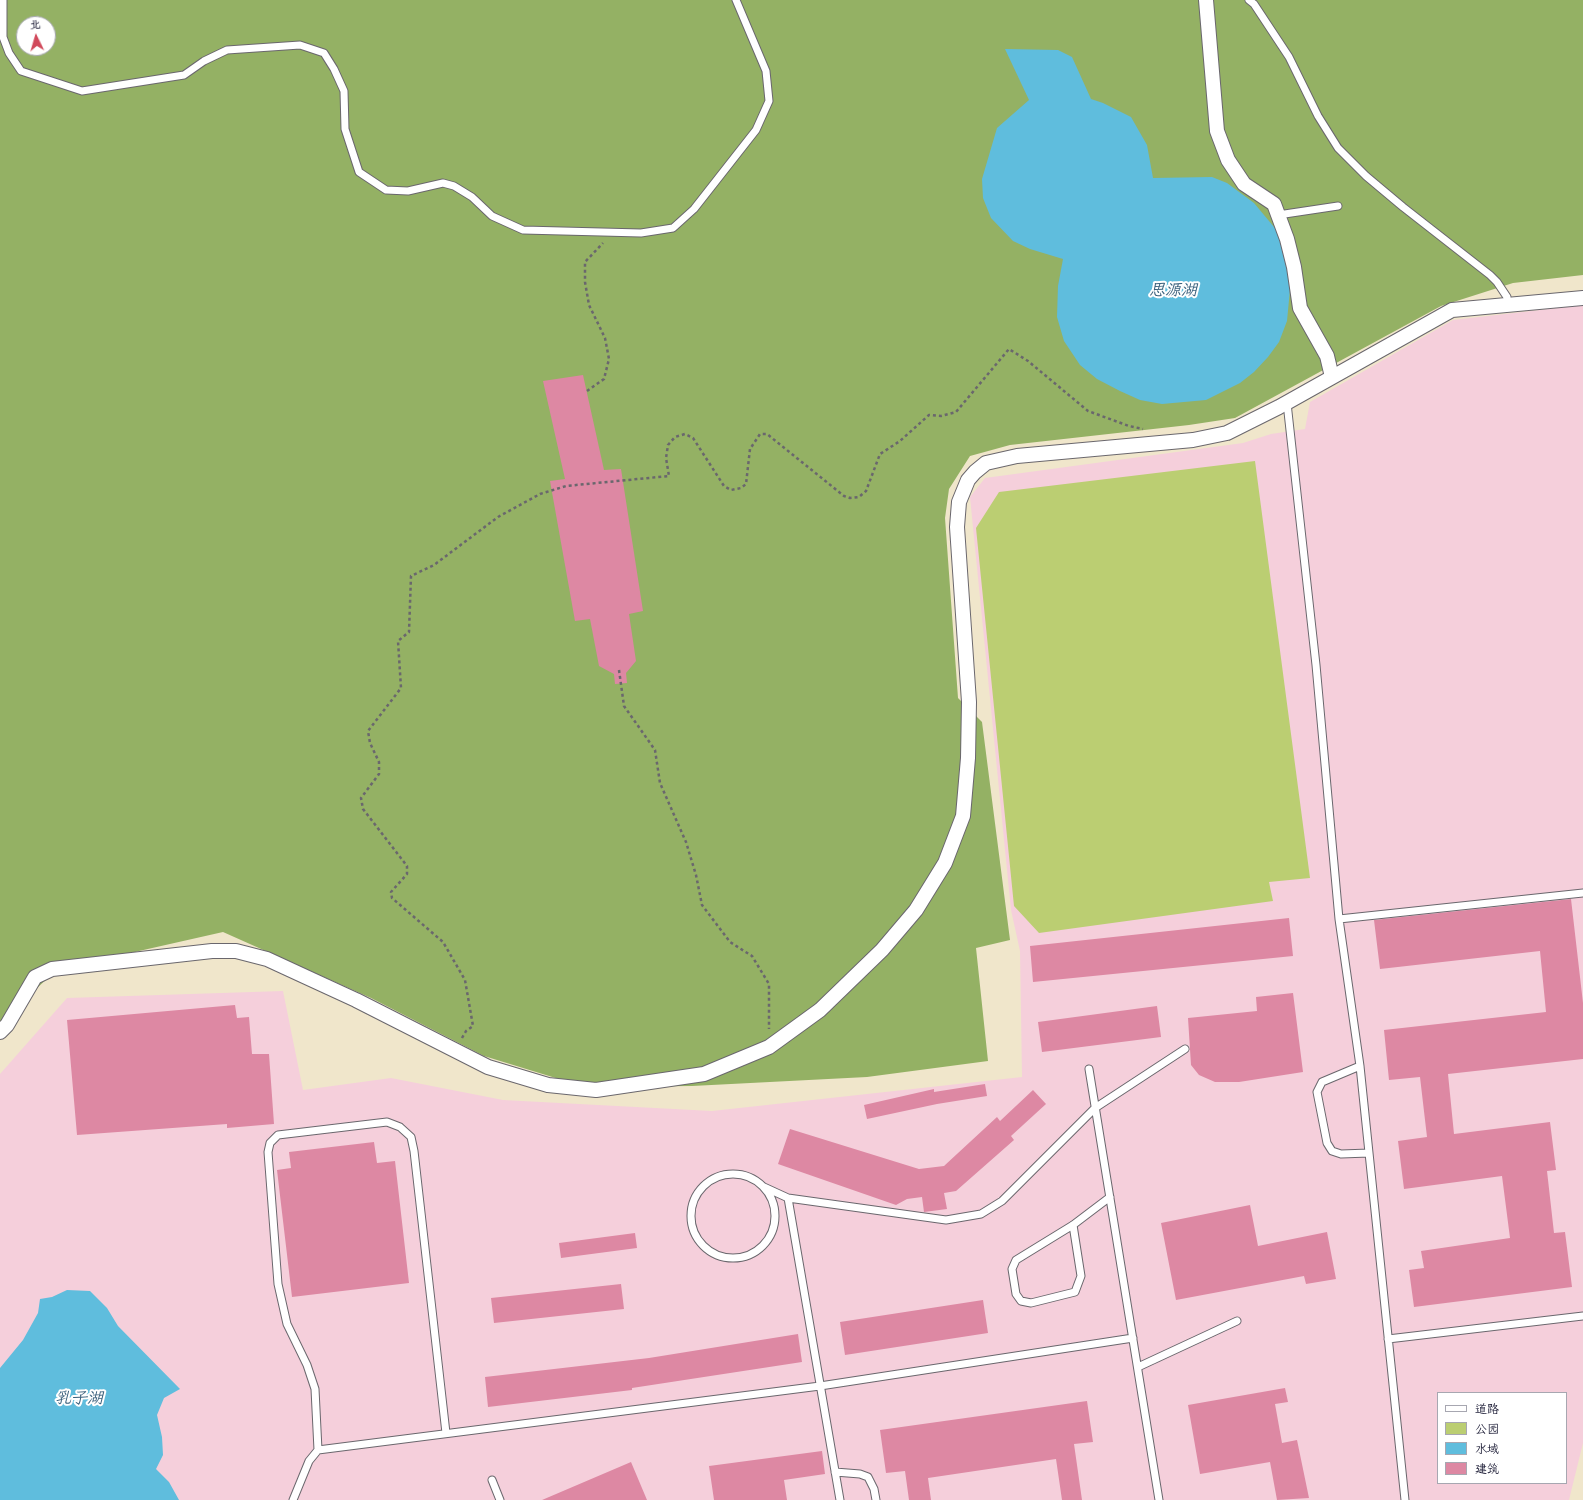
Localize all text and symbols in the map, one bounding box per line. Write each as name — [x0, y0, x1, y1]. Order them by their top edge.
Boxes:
north arrow — [16, 16, 56, 56]
text: 北 — [29, 18, 41, 31]
water label: 思源湖 — [1149, 280, 1197, 300]
water label: 乳子湖 — [55, 1388, 103, 1408]
legend — [1437, 1392, 1567, 1484]
text: 道路 — [1475, 1402, 1499, 1416]
text: 公园 — [1475, 1422, 1499, 1436]
text: 水域 — [1475, 1442, 1499, 1456]
text: 建筑 — [1475, 1462, 1499, 1476]

